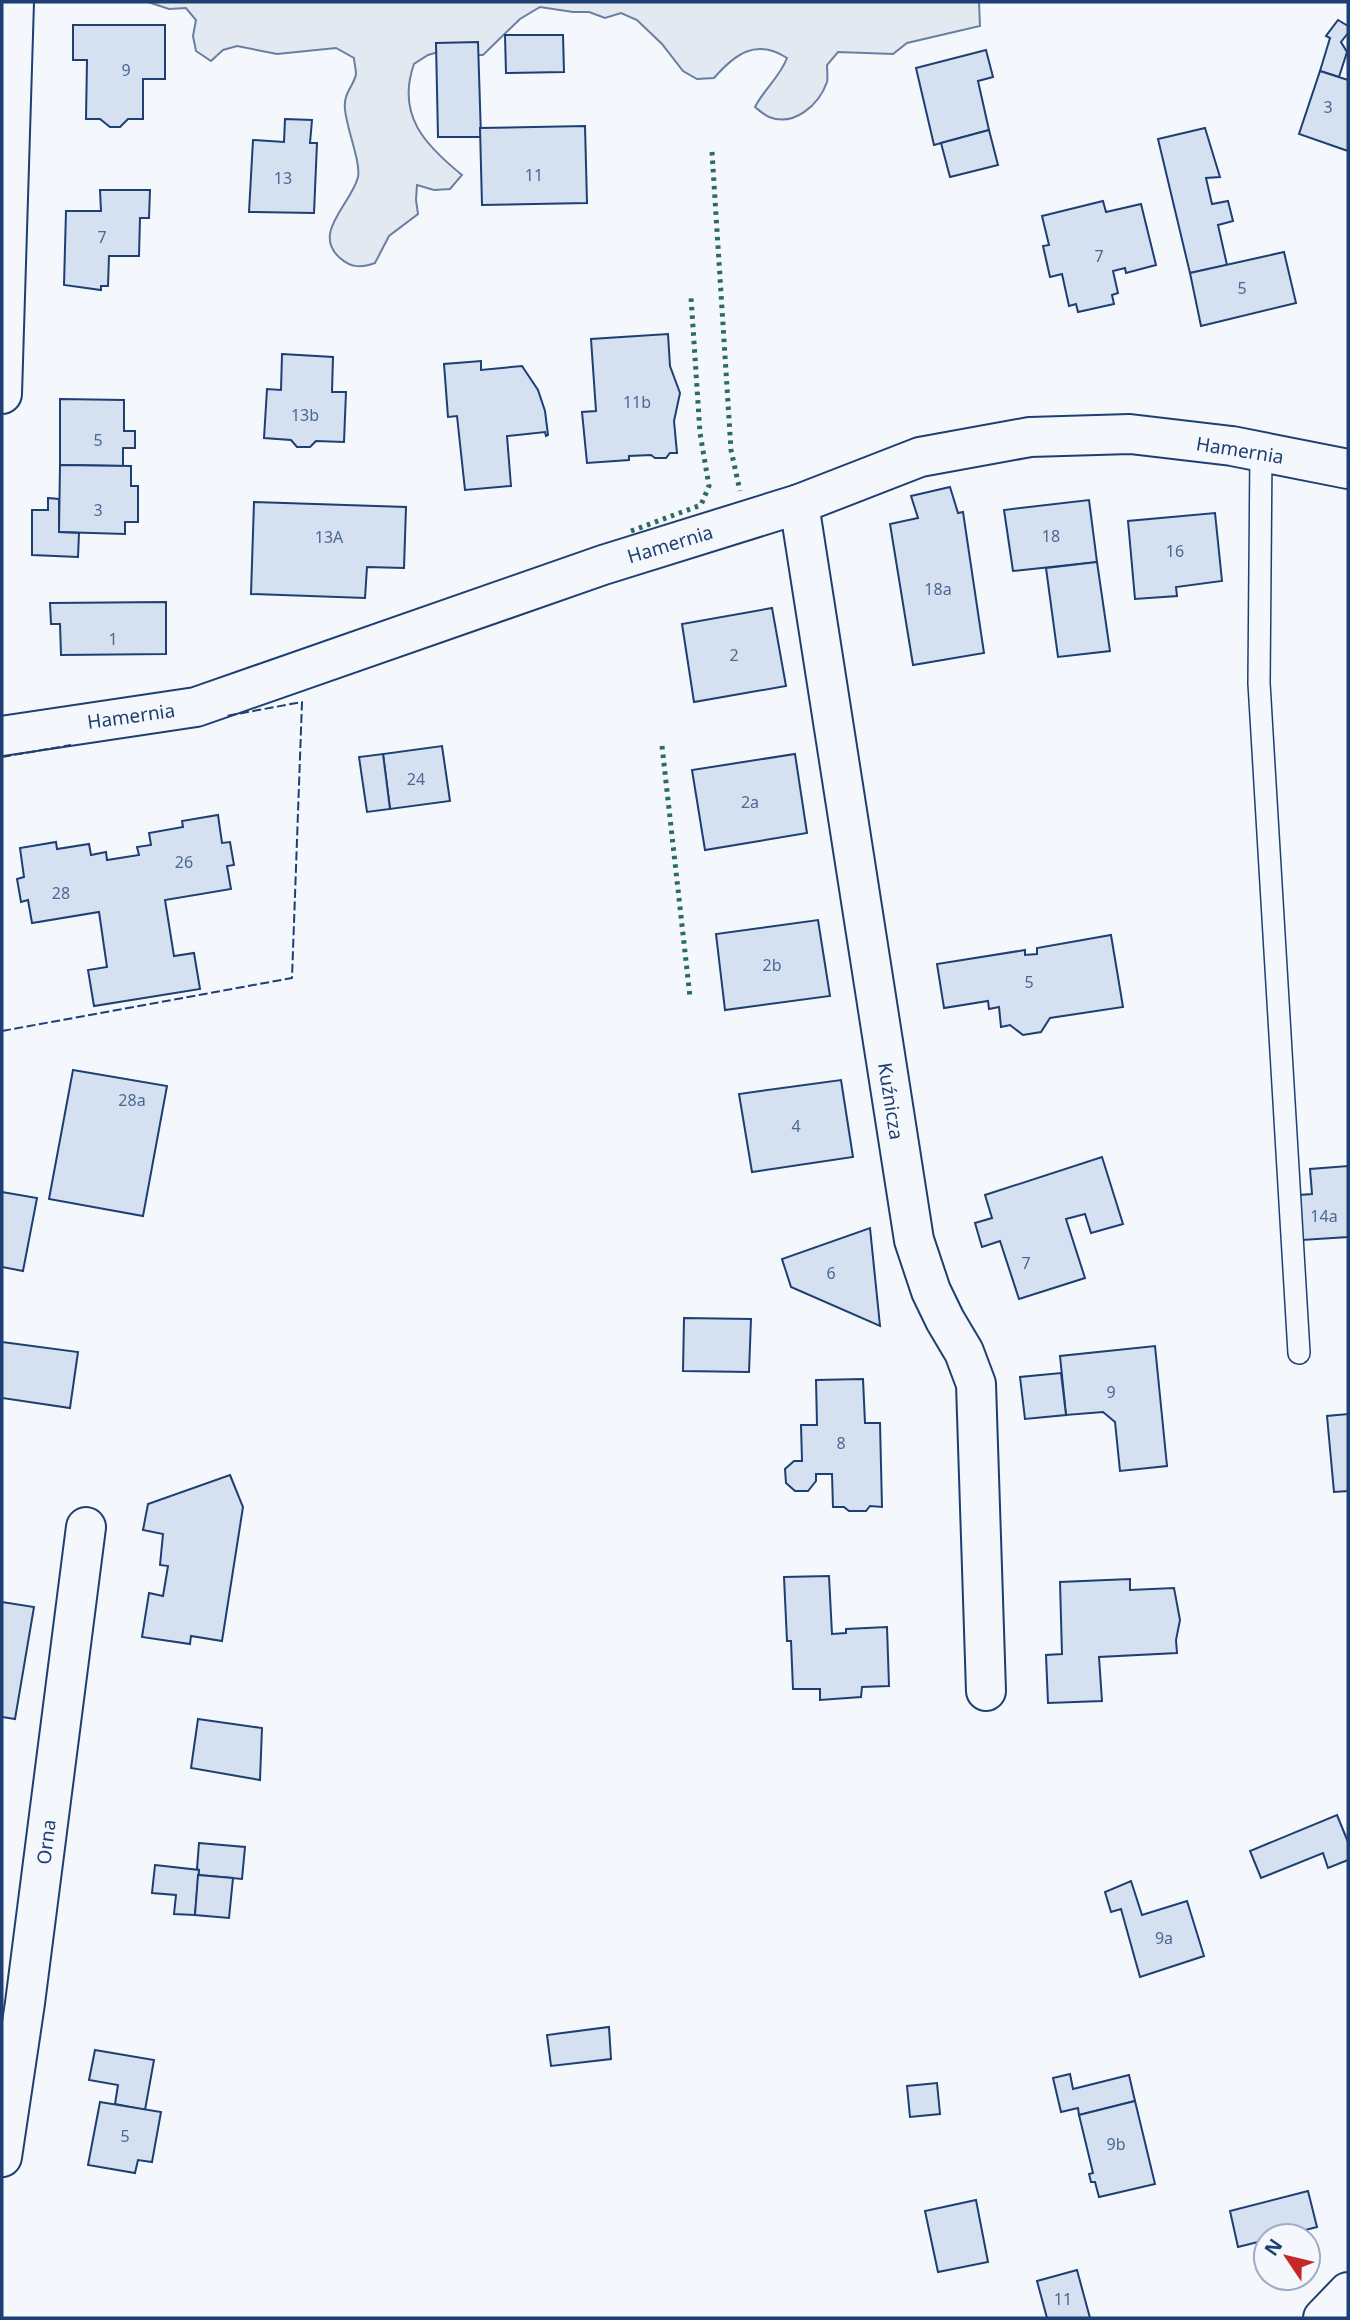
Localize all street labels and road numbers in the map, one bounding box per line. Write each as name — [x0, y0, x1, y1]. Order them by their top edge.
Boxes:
street label: Hamernia — [1194, 430, 1286, 470]
street label: Hamernia — [624, 519, 716, 569]
street label: Hamernia — [85, 697, 177, 735]
street label: Kuźnicza — [872, 1061, 910, 1141]
street label: Orna — [30, 1818, 62, 1866]

